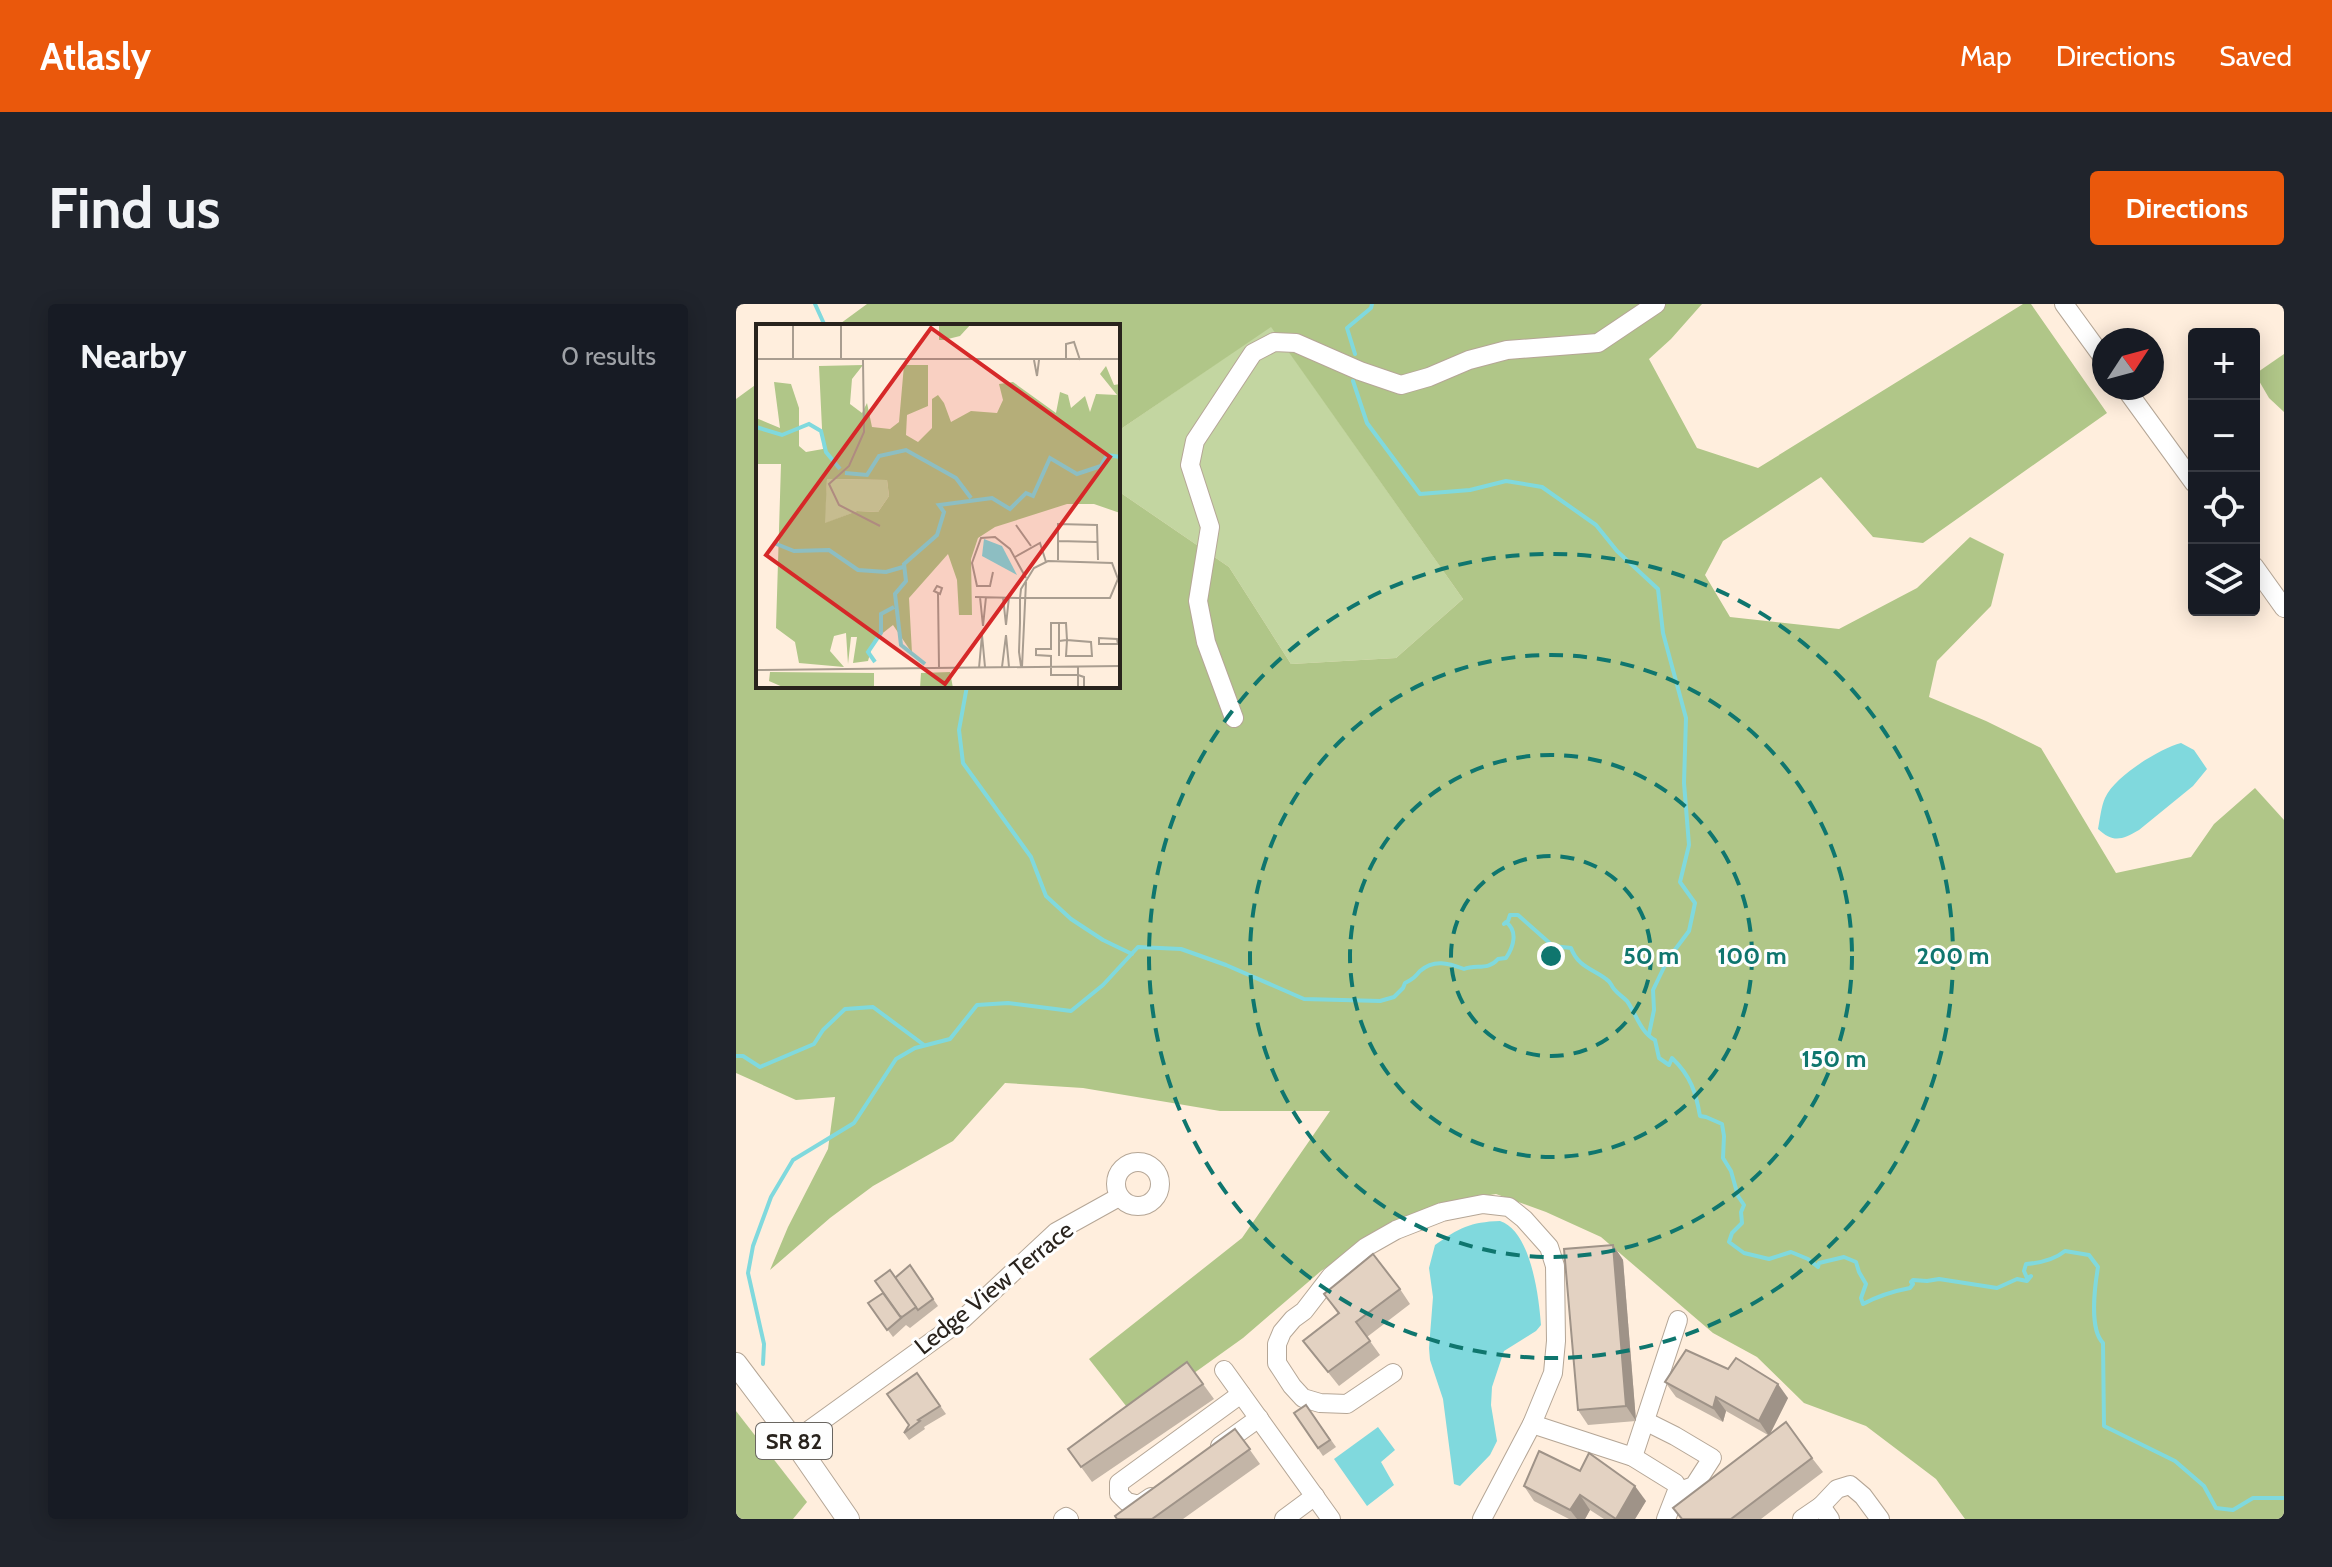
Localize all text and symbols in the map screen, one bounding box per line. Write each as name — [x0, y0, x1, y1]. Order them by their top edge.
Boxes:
text: Atlasly — [40, 33, 151, 80]
text: Map — [1960, 39, 2012, 73]
text: Directions — [2056, 39, 2175, 73]
text: Saved — [2219, 39, 2292, 73]
button: Directions — [2090, 171, 2284, 245]
text: Find us — [48, 174, 221, 242]
inset map — [756, 324, 1120, 688]
north arrow — [2092, 328, 2164, 400]
map controls — [2188, 328, 2260, 616]
button: + — [2188, 328, 2260, 400]
text: Nearby — [80, 335, 187, 377]
text: 0 results — [561, 340, 656, 372]
button: − — [2188, 400, 2260, 472]
button: locate — [2188, 472, 2260, 544]
button: layers — [2188, 544, 2260, 616]
text: 50 m — [1623, 941, 1679, 970]
text: 100 m — [1717, 941, 1787, 970]
text: 200 m — [1917, 941, 1989, 970]
centre of rings — [1537, 942, 1565, 970]
text: 150 m — [1802, 1044, 1866, 1073]
street label: Ledge View Terrace — [909, 1215, 1079, 1360]
road number: SR 82 — [756, 1423, 832, 1459]

